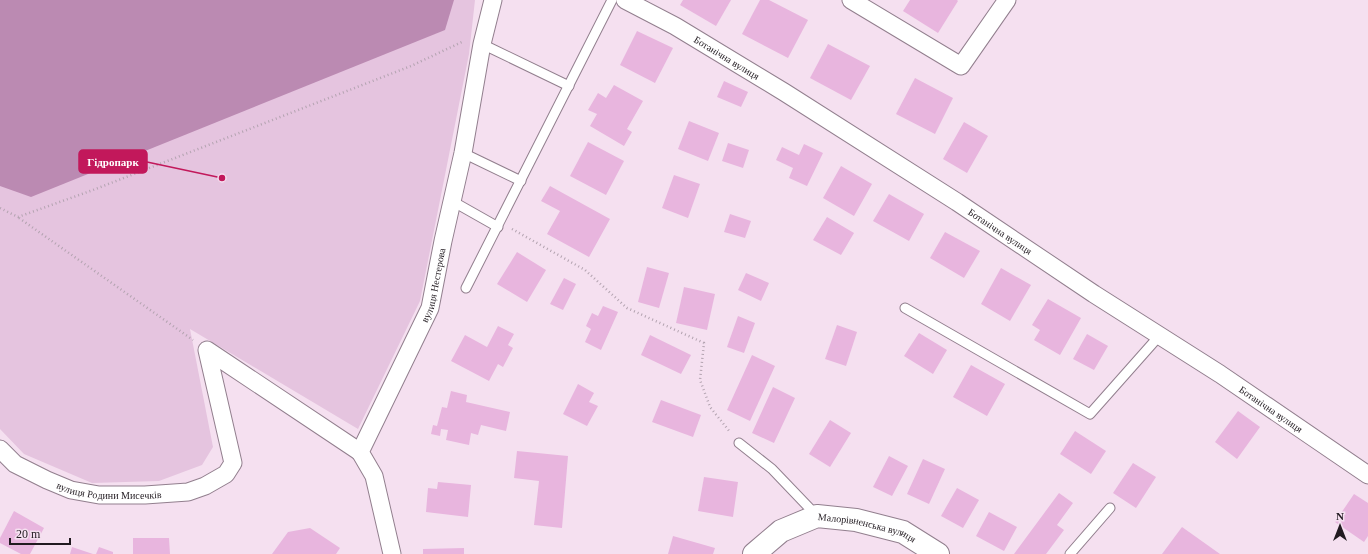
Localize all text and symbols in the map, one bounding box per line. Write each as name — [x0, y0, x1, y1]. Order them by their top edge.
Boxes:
street label: Ботанічна вулиця — [692, 34, 762, 82]
callout: Гідропарк — [79, 150, 147, 173]
text: Гідропарк — [87, 156, 139, 168]
street label: Ботанічна вулиця — [966, 206, 1034, 257]
street label: вулиця Нестерова — [419, 247, 448, 324]
street label: Ботанічна вулиця — [1237, 384, 1305, 435]
street label: вулиця Родини Мисечків — [55, 480, 162, 501]
north arrow — [1320, 506, 1360, 546]
text: N — [1336, 510, 1344, 522]
street label: Малорівненська вулиця — [817, 511, 918, 545]
scale bar — [10, 520, 70, 546]
text: 20 m — [16, 527, 41, 541]

